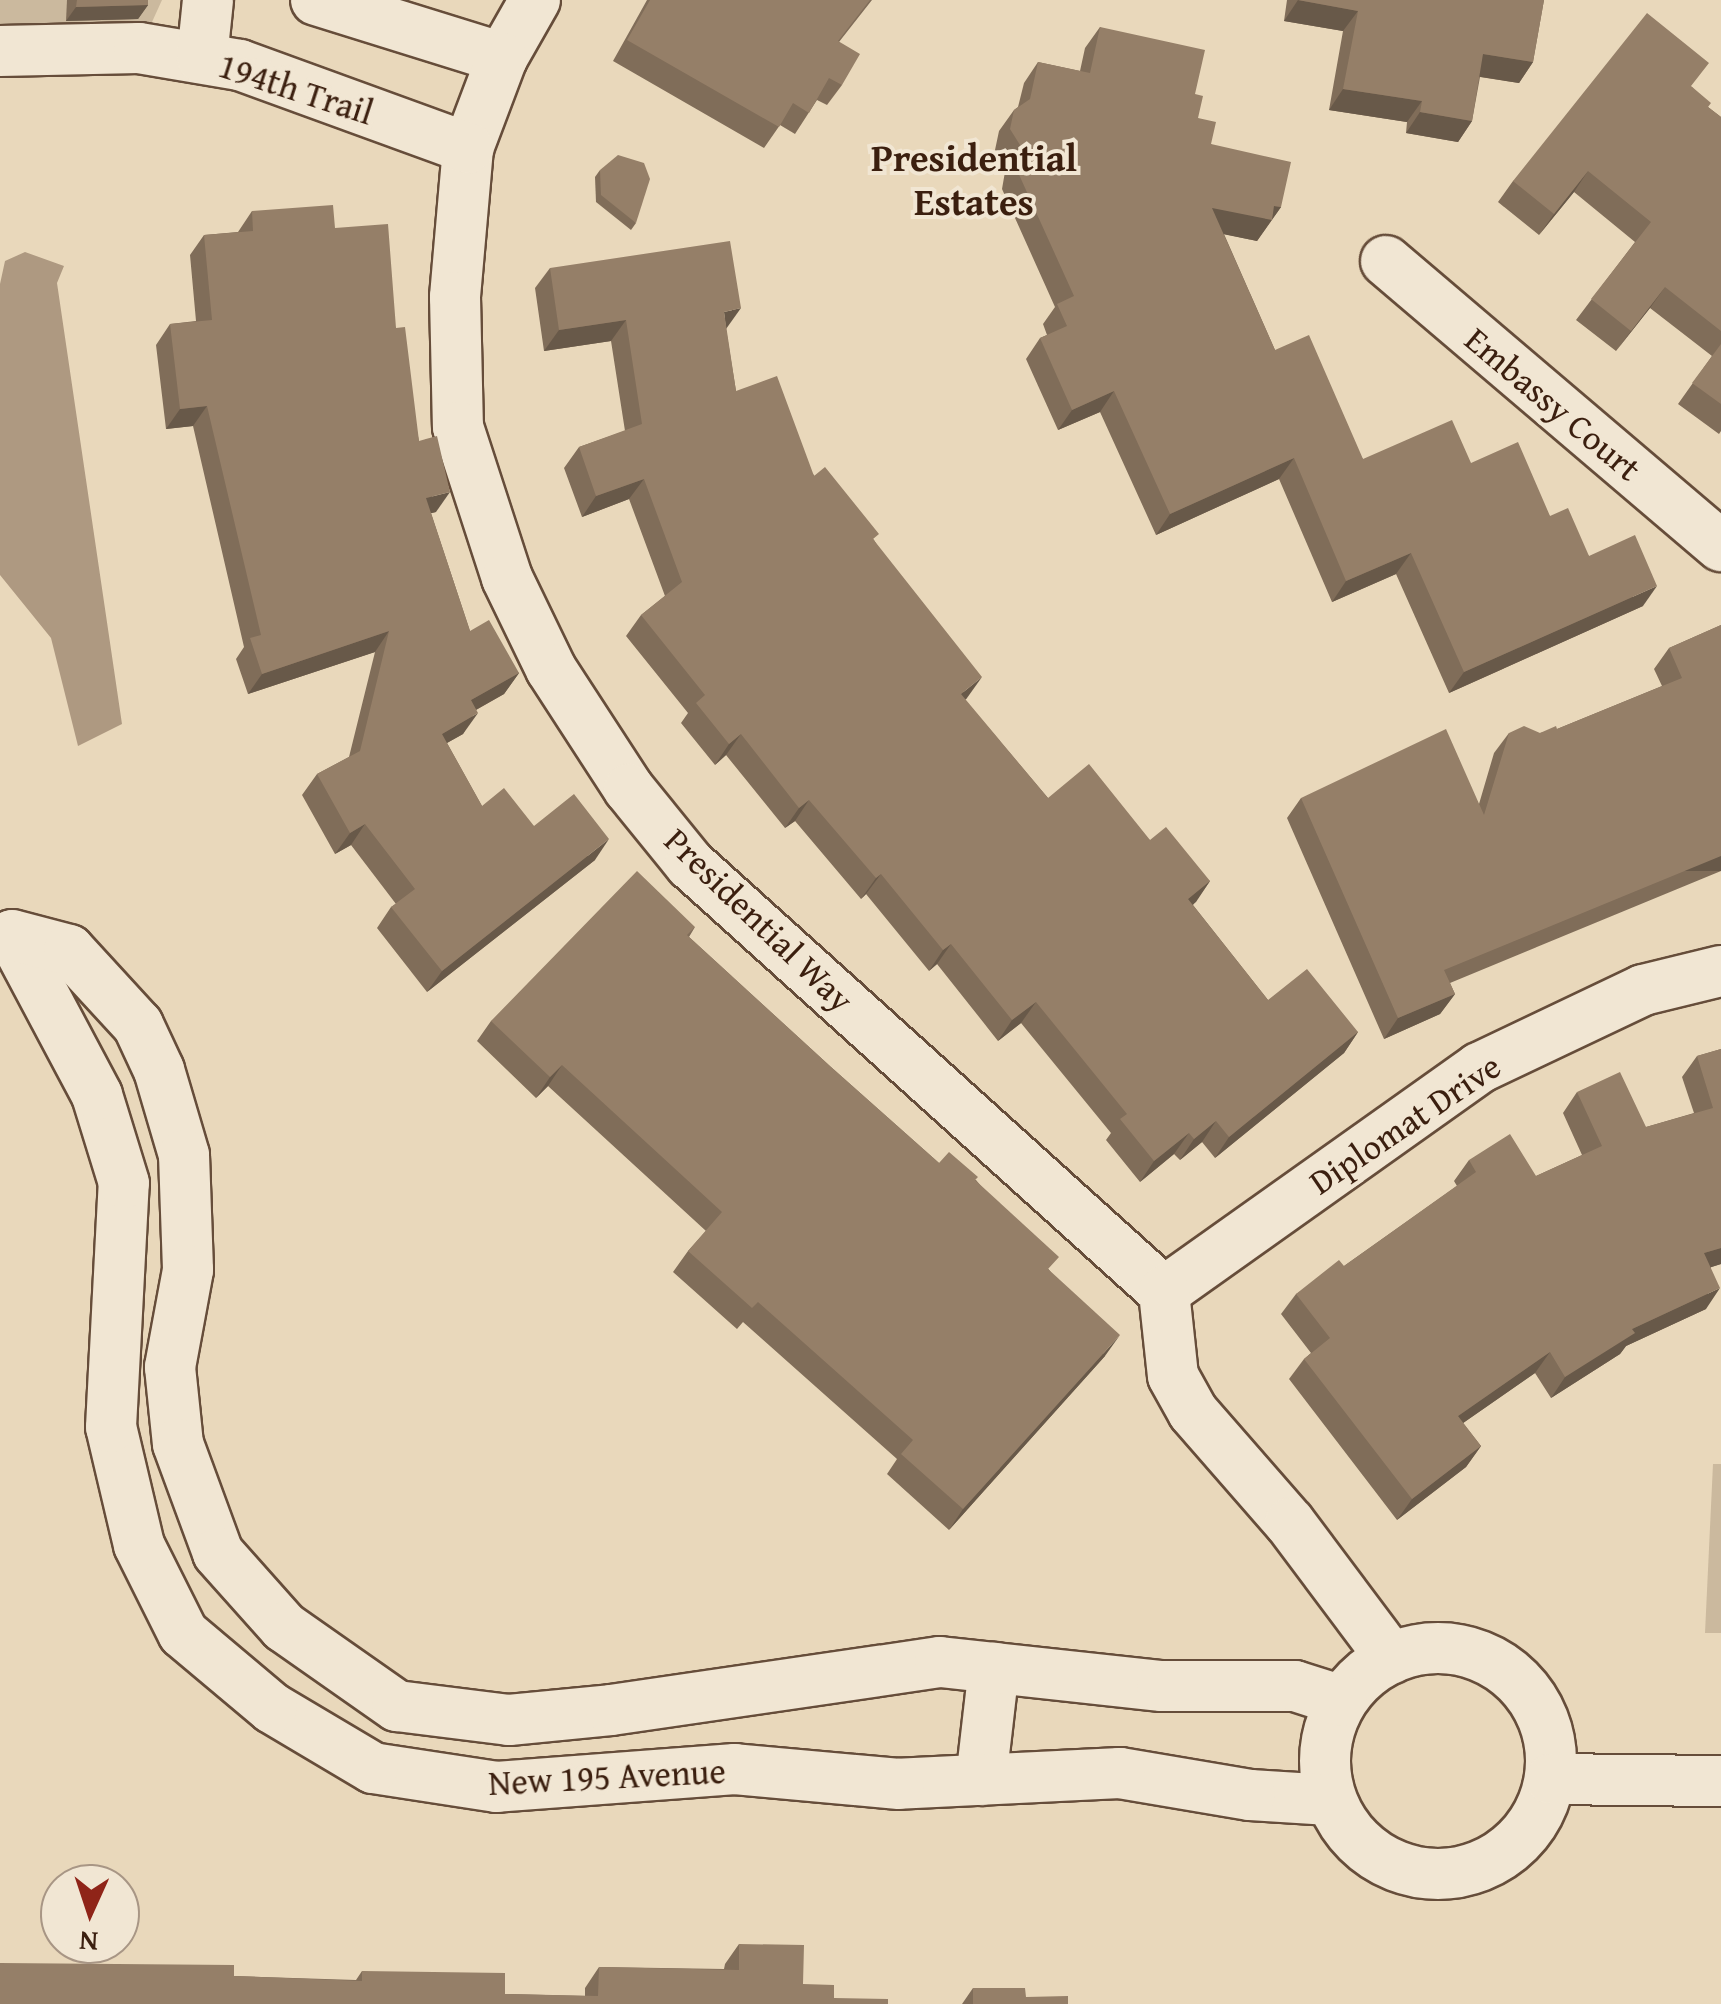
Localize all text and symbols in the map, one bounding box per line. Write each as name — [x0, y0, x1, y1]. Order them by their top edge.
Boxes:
street label: 194th Trail — [213, 44, 379, 134]
district label: Presidential Estates — [871, 135, 1077, 224]
street label: Embassy Court — [1457, 318, 1649, 490]
street label: Presidential Way — [656, 819, 862, 1021]
street label: Diplomat Drive — [1301, 1045, 1509, 1203]
street label: New 195 Avenue — [487, 1750, 727, 1804]
north arrow — [40, 1864, 140, 1964]
text: N — [78, 1921, 99, 1963]

